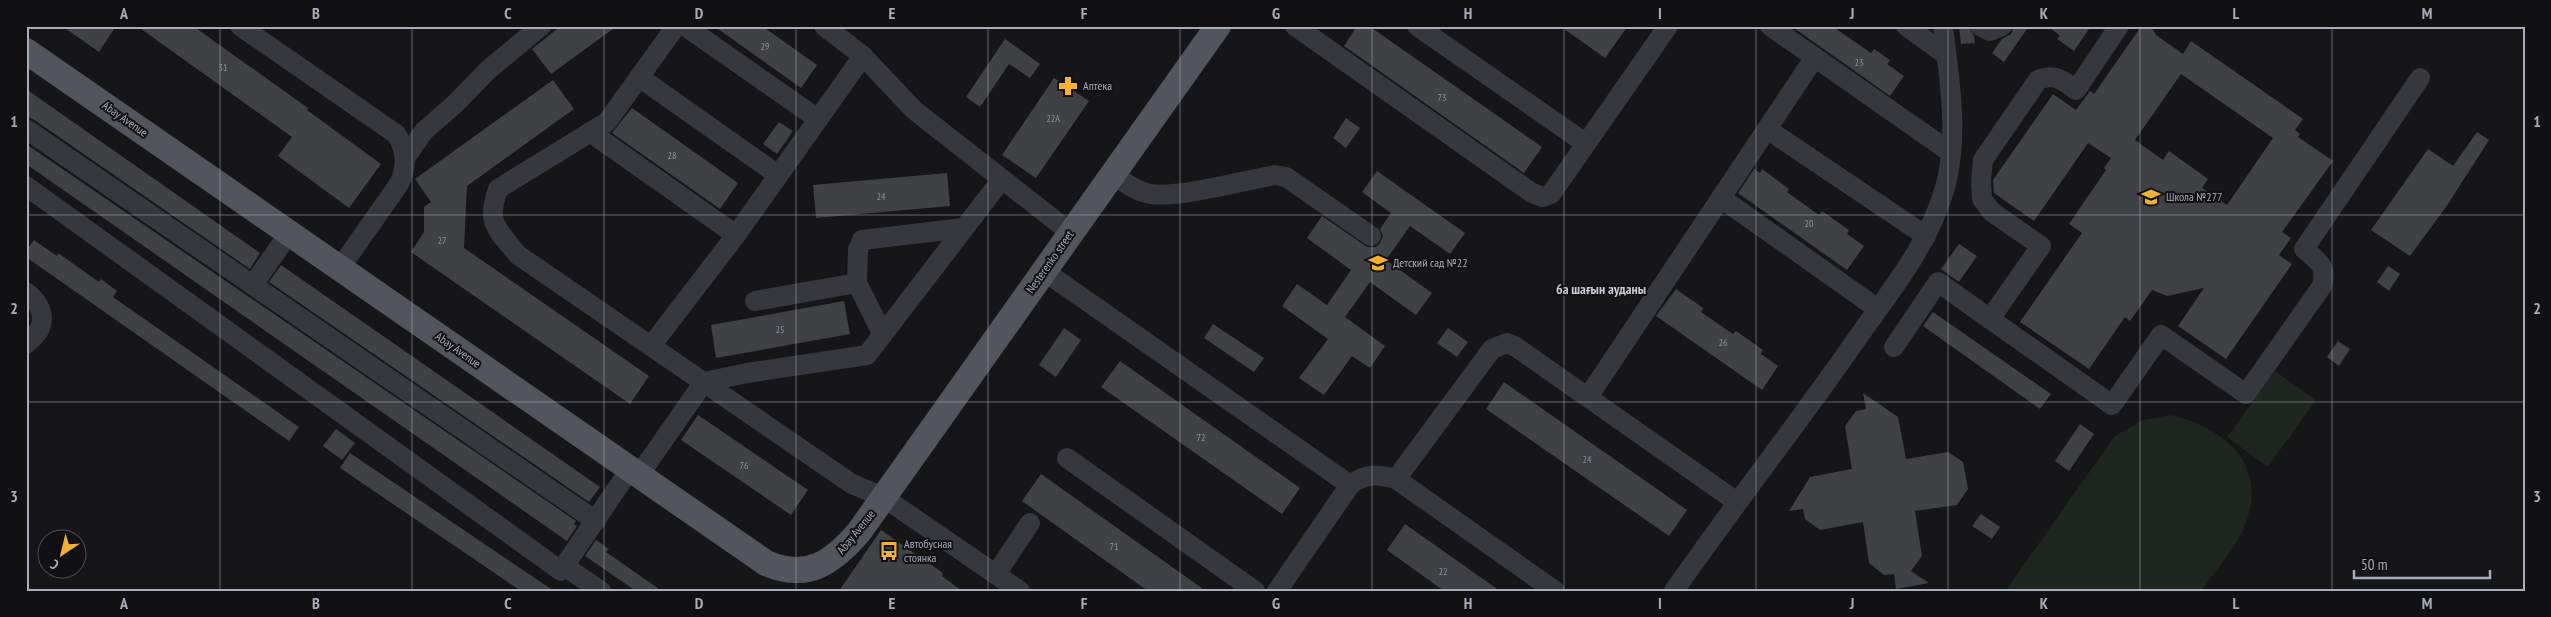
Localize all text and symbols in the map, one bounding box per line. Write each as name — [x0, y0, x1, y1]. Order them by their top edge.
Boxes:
text: A — [119, 3, 129, 23]
text: B — [312, 3, 320, 23]
text: C — [504, 3, 512, 23]
text: D — [695, 3, 704, 23]
text: E — [889, 3, 896, 23]
text: F — [1081, 3, 1088, 23]
text: G — [1272, 3, 1280, 23]
text: H — [1464, 3, 1472, 23]
text: I — [1658, 3, 1662, 23]
text: J — [1849, 3, 1854, 23]
text: K — [2040, 3, 2049, 23]
text: L — [2233, 3, 2240, 23]
text: M — [2422, 3, 2432, 23]
house number: 29 — [761, 40, 770, 53]
house number: 23 — [1855, 56, 1864, 69]
house number: 31 — [219, 61, 228, 74]
pharmacy icon: Аптека — [1057, 75, 1079, 97]
place label: Аптека — [1083, 78, 1112, 93]
house number: 73 — [1438, 91, 1447, 104]
street label: Abay Avenue — [100, 97, 151, 140]
text: 1 — [10, 111, 18, 131]
text: 1 — [2533, 111, 2541, 131]
house number: 22A — [1046, 112, 1060, 125]
house number: 28 — [668, 149, 677, 162]
school or university icon: Школа №277 — [2140, 186, 2162, 208]
place label: Школа №277 — [2166, 189, 2222, 204]
house number: 24 — [877, 190, 886, 203]
house number: 20 — [1805, 217, 1814, 230]
street label: Nesterenko street — [1022, 227, 1077, 296]
house number: 27 — [438, 234, 447, 247]
school or university icon: Детский сад №22 — [1367, 252, 1389, 274]
place label: Детский сад №22 — [1393, 255, 1468, 270]
district label: 6а шағын ауданы — [1556, 280, 1646, 298]
text: 2 — [10, 298, 18, 318]
text: 2 — [2533, 298, 2541, 318]
house number: 25 — [776, 323, 785, 336]
street label: Abay Avenue — [433, 328, 484, 371]
house number: 26 — [1719, 336, 1728, 349]
house number: 72 — [1197, 431, 1206, 444]
house number: 24 — [1583, 453, 1592, 466]
house number: 76 — [740, 459, 749, 472]
text: 3 — [10, 486, 18, 506]
text: 3 — [2533, 486, 2541, 506]
street label: Abay Avenue — [833, 507, 878, 557]
north arrow — [38, 530, 88, 580]
place label: Автобусная стоянка — [904, 536, 952, 565]
bus stop icon: Автобусная стоянка — [878, 540, 900, 562]
house number: 71 — [1110, 540, 1119, 553]
scale bar — [2354, 547, 2490, 579]
text: С — [46, 555, 62, 574]
text: 50 m — [2361, 555, 2387, 574]
house number: 22 — [1439, 565, 1448, 578]
text: A — [119, 593, 129, 613]
text: B — [312, 593, 320, 613]
text: C — [504, 593, 512, 613]
text: D — [695, 593, 704, 613]
text: E — [889, 593, 896, 613]
text: F — [1081, 593, 1088, 613]
text: G — [1272, 593, 1280, 613]
text: H — [1464, 593, 1472, 613]
text: I — [1658, 593, 1662, 613]
text: J — [1849, 593, 1854, 613]
text: K — [2040, 593, 2049, 613]
text: L — [2233, 593, 2240, 613]
text: M — [2422, 593, 2432, 613]

